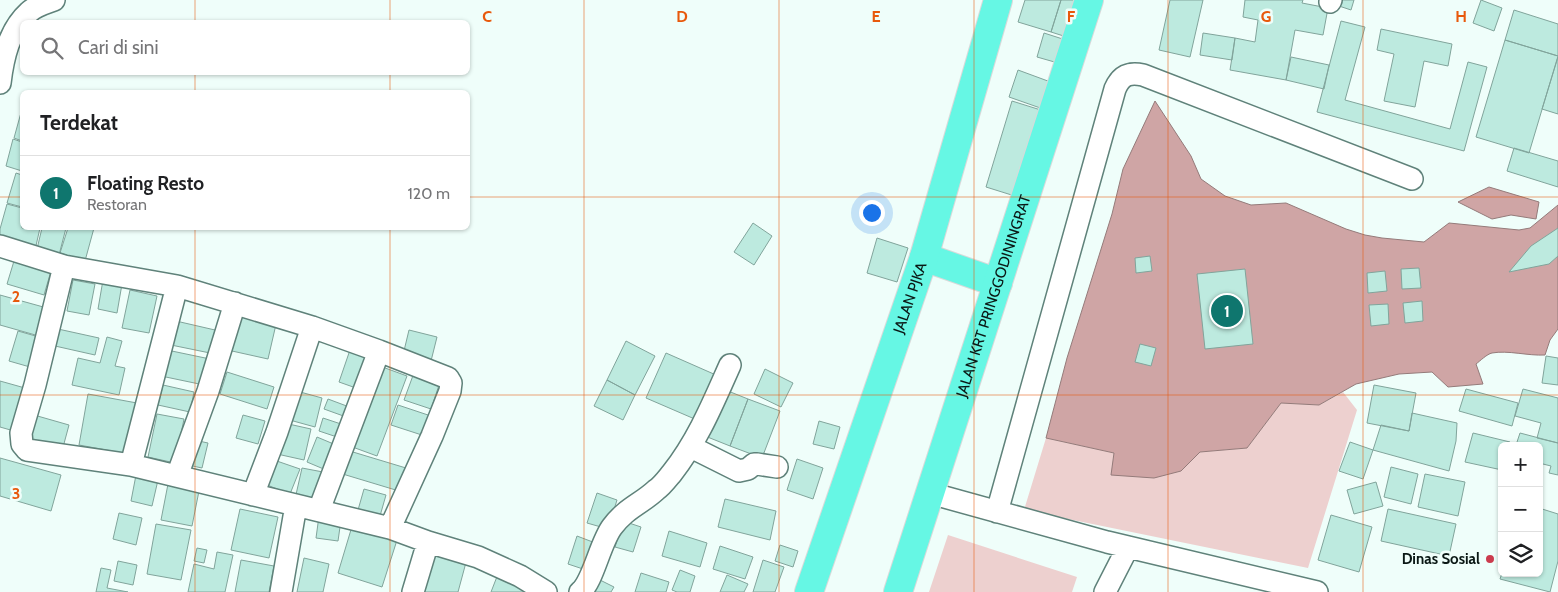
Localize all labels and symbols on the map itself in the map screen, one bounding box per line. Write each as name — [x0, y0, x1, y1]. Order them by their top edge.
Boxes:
text: C — [482, 7, 492, 26]
text: D — [676, 7, 688, 26]
text: E — [871, 7, 881, 26]
text: F — [1067, 7, 1076, 26]
text: G — [1261, 7, 1271, 26]
text: H — [1455, 7, 1467, 26]
street label: JALAN KRT PRINGGODININGRAT — [952, 193, 1035, 400]
your location — [859, 200, 885, 226]
street label: JALAN PJKA — [889, 259, 931, 337]
text: 2 — [12, 287, 20, 306]
pin: 1 — [1211, 292, 1243, 330]
text: 3 — [12, 484, 20, 503]
place label: Dinas Sosial — [1402, 550, 1480, 568]
marker: Dinas Sosial — [1484, 553, 1496, 565]

